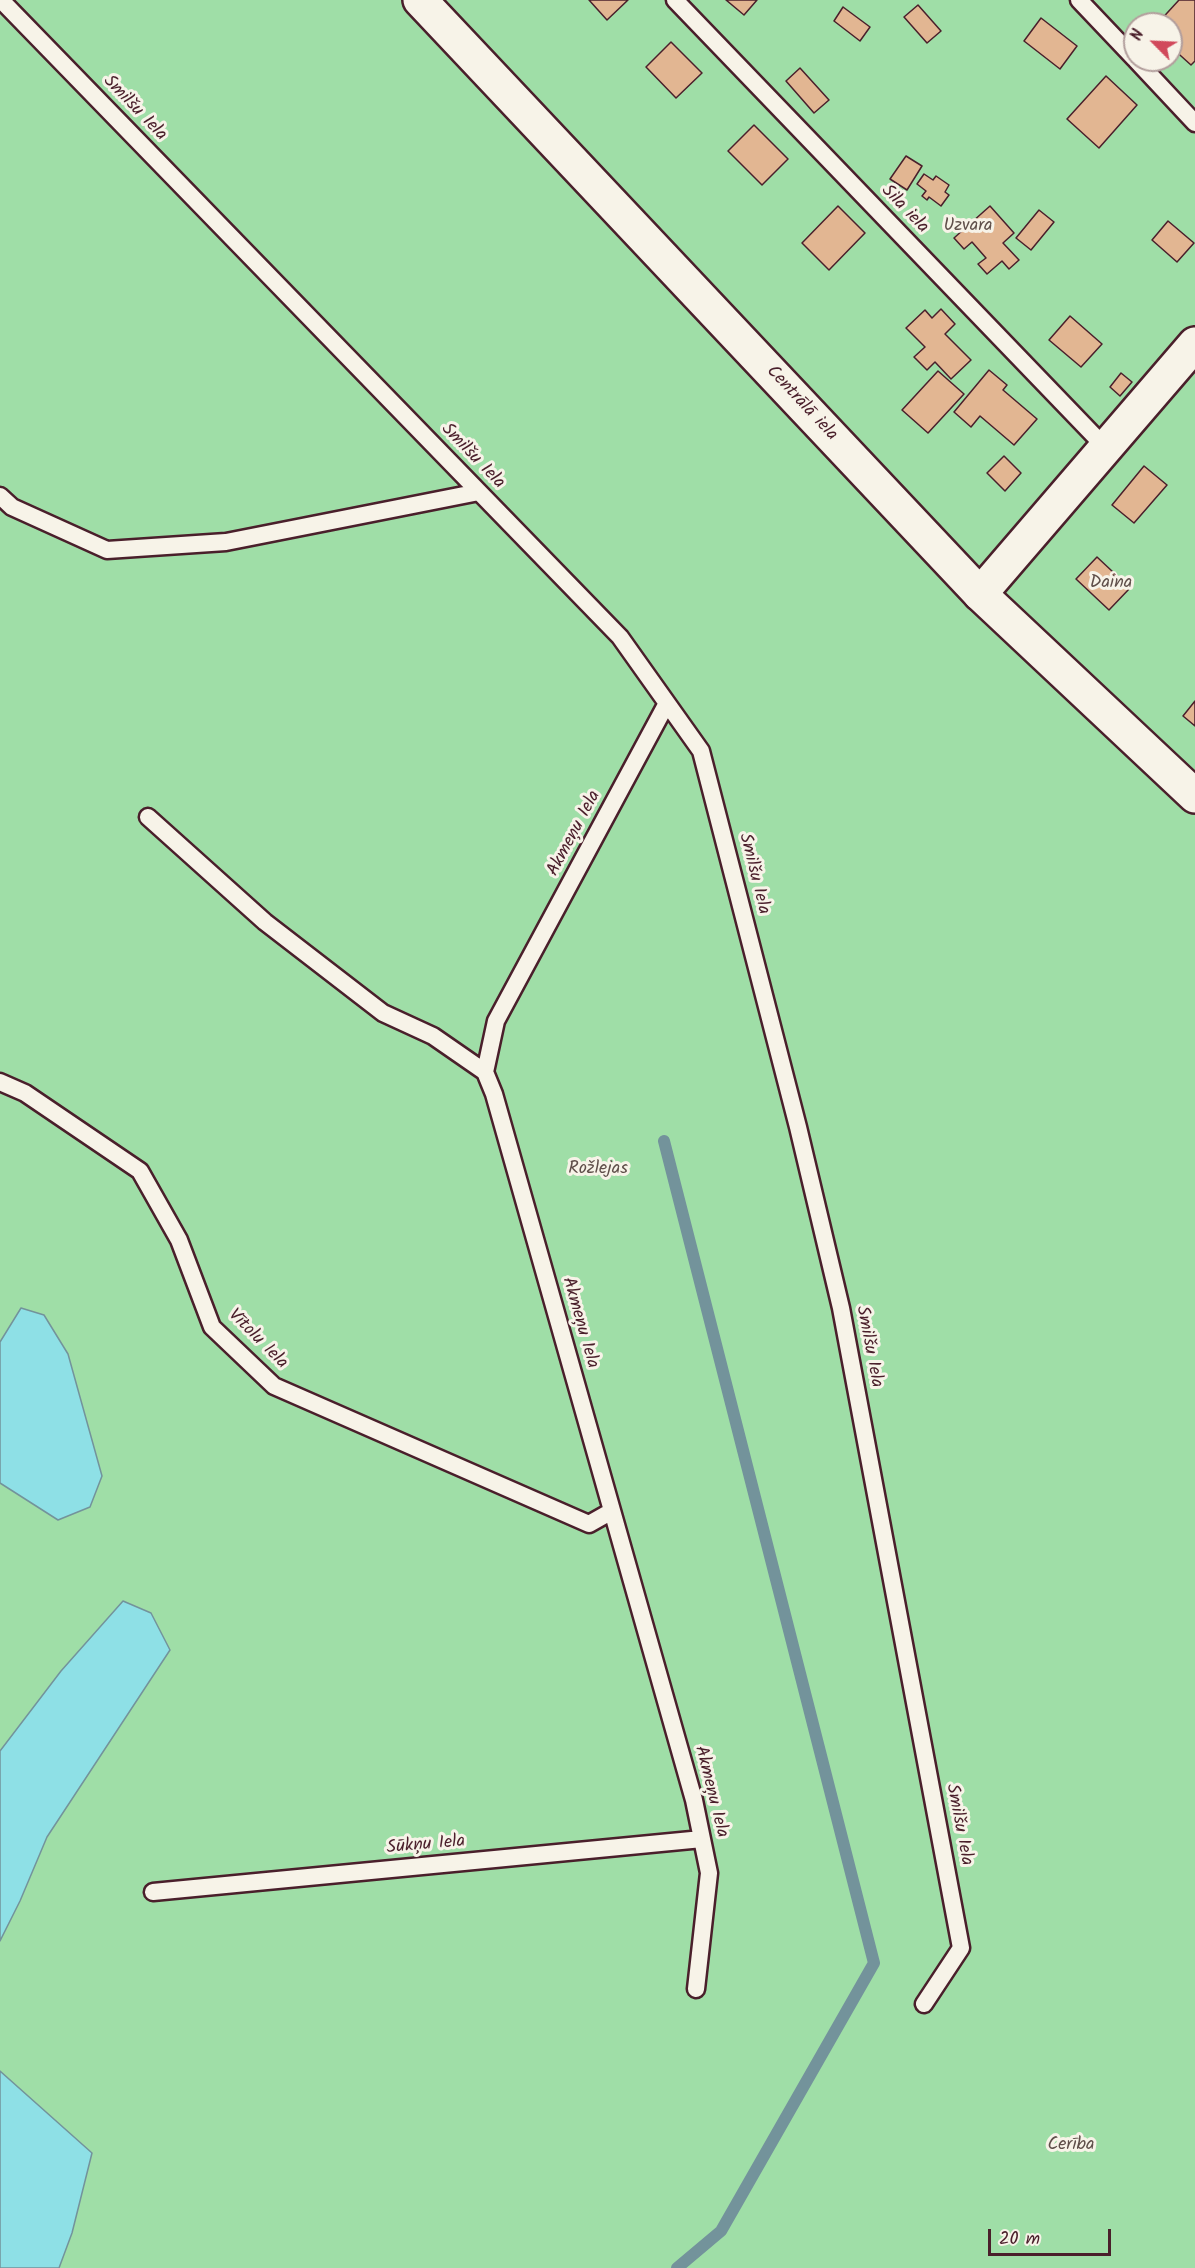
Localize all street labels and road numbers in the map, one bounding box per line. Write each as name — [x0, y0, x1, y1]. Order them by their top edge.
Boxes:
street label: Smilšu Iela — [98, 72, 170, 146]
street label: Sila iela — [876, 181, 932, 239]
street label: Centrālā iela — [761, 362, 841, 446]
street label: Smilšu Iela — [436, 420, 508, 494]
street label: Akmeņu Iela — [543, 788, 607, 880]
street label: Smilšu Iela — [733, 831, 773, 917]
street label: Akmeņu Iela — [556, 1275, 602, 1371]
street label: Smilšu Iela — [850, 1304, 886, 1390]
street label: Vītolu Iela — [223, 1306, 291, 1374]
street label: Akmeņu Iela — [688, 1744, 732, 1840]
street label: Smilšu Iela — [940, 1782, 976, 1868]
street label: Sūkņu Iela — [386, 1832, 466, 1860]

